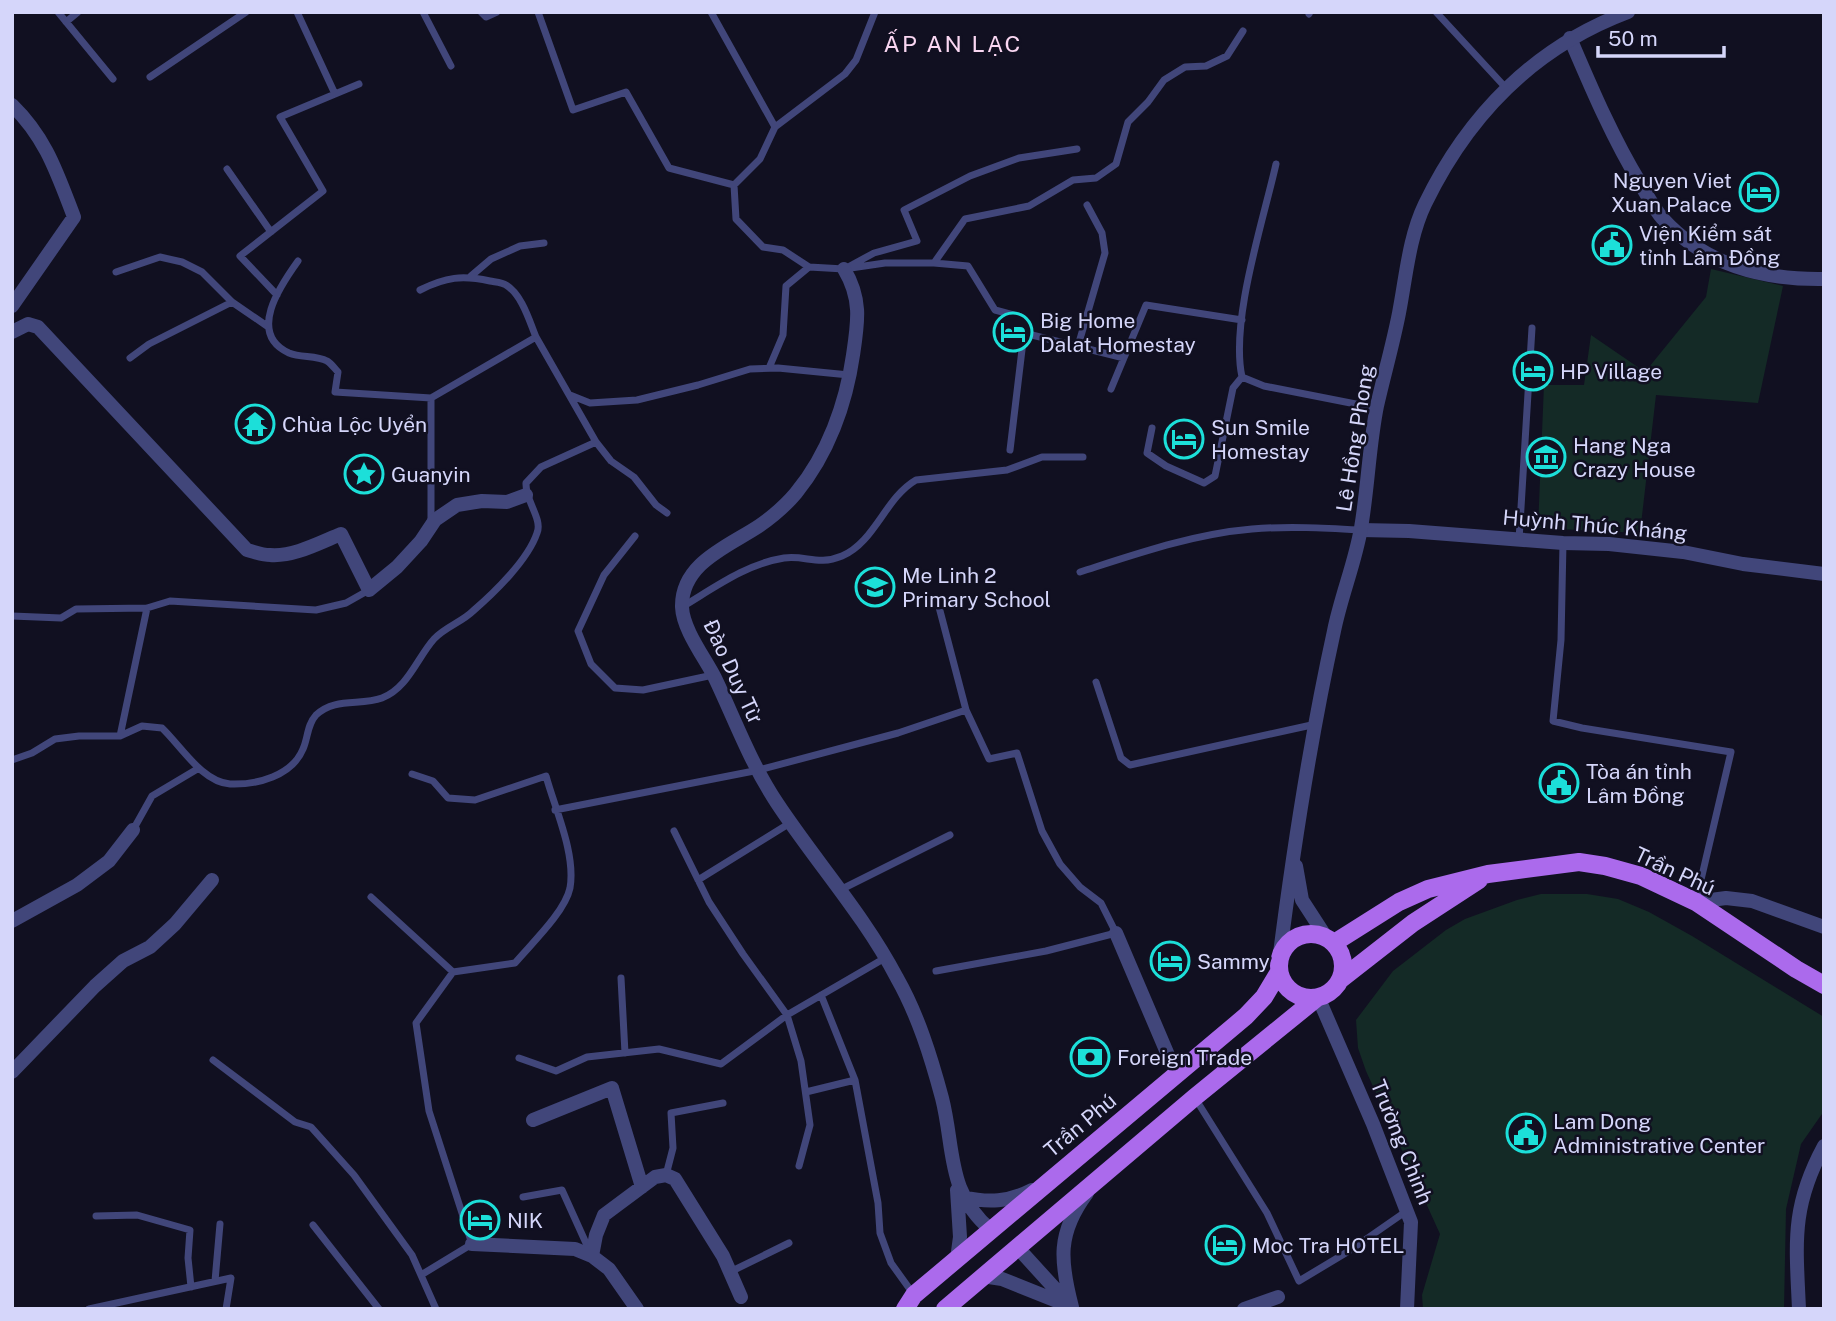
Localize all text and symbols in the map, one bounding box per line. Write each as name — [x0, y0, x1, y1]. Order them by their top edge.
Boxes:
scale bar — [1598, 14, 1724, 58]
text: 50 m — [1608, 26, 1658, 51]
district label: ẤP AN LẠC — [884, 29, 1022, 57]
place label: Nguyen Viet Xuan Palace — [1611, 168, 1732, 217]
hotel icon: Nguyen Viet Xuan Palace — [1738, 171, 1780, 213]
place label: Viện Kiểm sát tỉnh Lâm Đồng — [1639, 221, 1780, 270]
public building icon: Viện Kiểm sát tỉnh Lâm Đồng — [1591, 224, 1633, 266]
place label: Big Home Dalat Homestay — [1040, 308, 1196, 357]
hotel icon: Big Home Dalat Homestay — [992, 311, 1034, 353]
hotel icon: HP Village — [1512, 350, 1554, 392]
place label: HP Village — [1560, 359, 1662, 384]
street label: Lê Hồng Phong — [1331, 362, 1379, 514]
temple icon: Chùa Lộc Uyển — [234, 403, 276, 445]
place label: Chùa Lộc Uyển — [282, 412, 427, 437]
place label: Sun Smile Homestay — [1211, 415, 1310, 464]
hotel icon: Sun Smile Homestay — [1163, 418, 1205, 460]
place label: Hang Nga Crazy House — [1573, 433, 1696, 482]
museum icon: Hang Nga Crazy House — [1525, 436, 1567, 478]
place icon: Guanyin — [343, 453, 385, 495]
place label: Guanyin — [391, 462, 471, 487]
street label: Huỳnh Thúc Kháng — [1502, 504, 1688, 546]
place label: Me Linh 2 Primary School — [902, 563, 1051, 612]
school or university icon: Me Linh 2 Primary School — [854, 566, 896, 608]
street label: Đào Duy Từ — [698, 615, 768, 727]
place label: Tòa án tỉnh Lâm Đồng — [1586, 759, 1692, 808]
public building icon: Tòa án tỉnh Lâm Đồng — [1538, 762, 1580, 804]
street label: Trần Phú — [1631, 841, 1719, 901]
hotel icon: Sammy — [1149, 940, 1191, 982]
place label: Sammy — [1197, 949, 1270, 974]
bank icon: Foreign Trade — [1069, 1036, 1111, 1078]
place label: Foreign Trade — [1117, 1045, 1252, 1070]
street label: Trường Chinh — [1366, 1076, 1438, 1208]
street label: Trần Phú — [1039, 1088, 1121, 1162]
place label: Lam Dong Administrative Center — [1553, 1109, 1765, 1158]
public building icon: Lam Dong Administrative Center — [1505, 1112, 1547, 1154]
hotel icon: NIK — [459, 1199, 501, 1241]
place label: NIK — [507, 1208, 543, 1233]
hotel icon: Moc Tra HOTEL — [1204, 1224, 1246, 1266]
place label: Moc Tra HOTEL — [1252, 1233, 1405, 1258]

